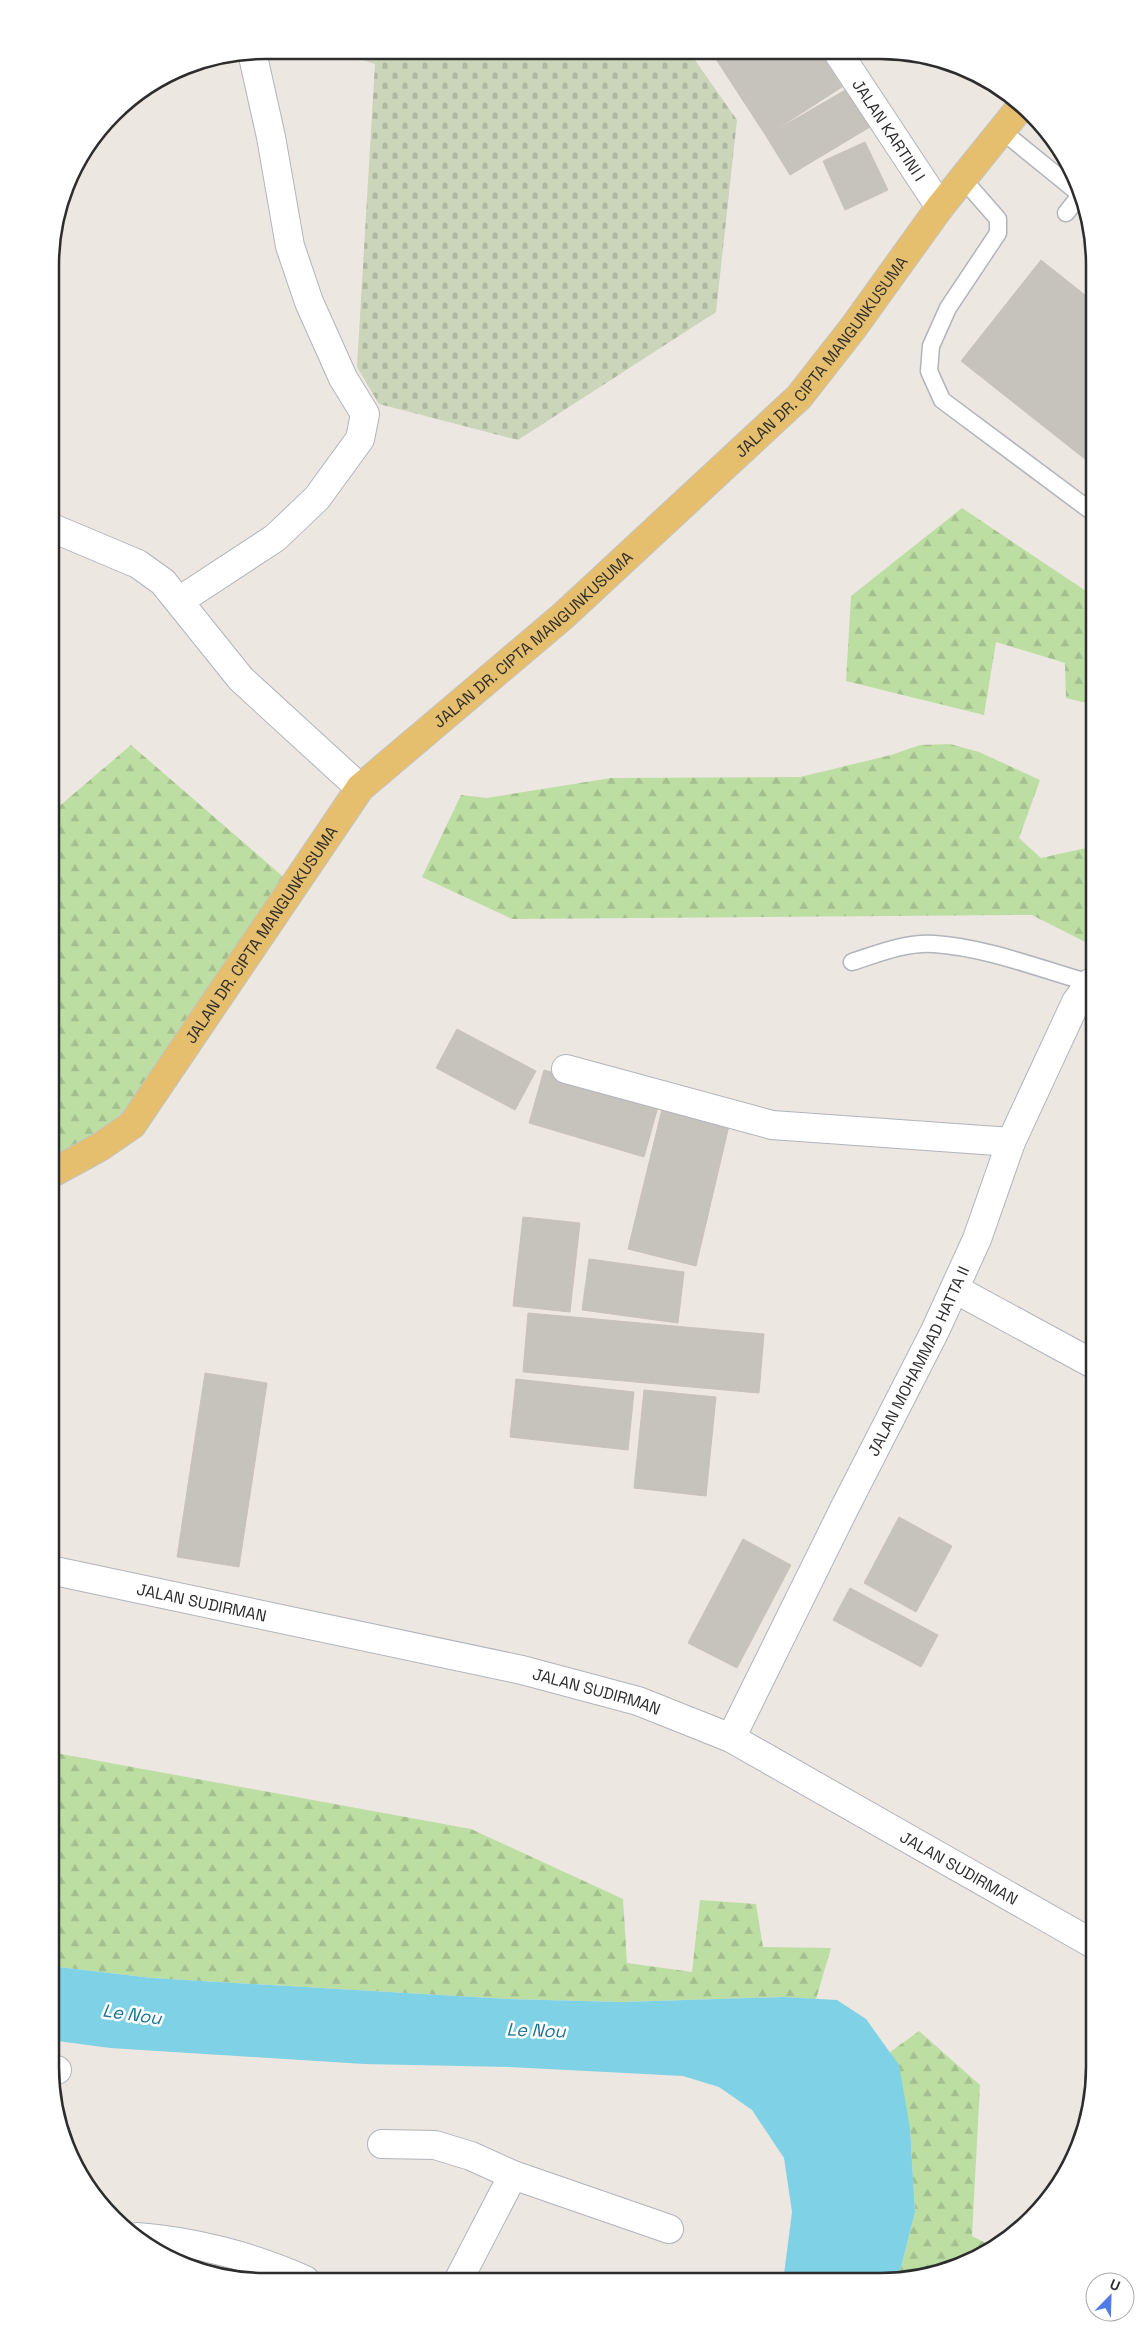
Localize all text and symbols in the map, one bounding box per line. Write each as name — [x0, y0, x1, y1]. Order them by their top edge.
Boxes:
street label: JALAN KARTINI I — [848, 75, 931, 185]
street label: JALAN DR. CIPTA MANGUNKUSUMA — [730, 252, 912, 462]
street label: JALAN DR. CIPTA MANGUNKUSUMA — [429, 546, 637, 732]
street label: JALAN DR. CIPTA MANGUNKUSUMA — [180, 822, 342, 1047]
street label: JALAN MOHAMMAD HATTA II — [862, 1263, 974, 1459]
street label: JALAN SUDIRMAN — [135, 1578, 269, 1626]
street label: JALAN SUDIRMAN — [530, 1663, 664, 1719]
street label: JALAN SUDIRMAN — [896, 1826, 1022, 1910]
water label: Le Nou — [101, 1998, 164, 2030]
water label: Le Nou — [506, 2017, 567, 2043]
north arrow — [1085, 2272, 1135, 2322]
text: U — [1107, 2275, 1123, 2295]

